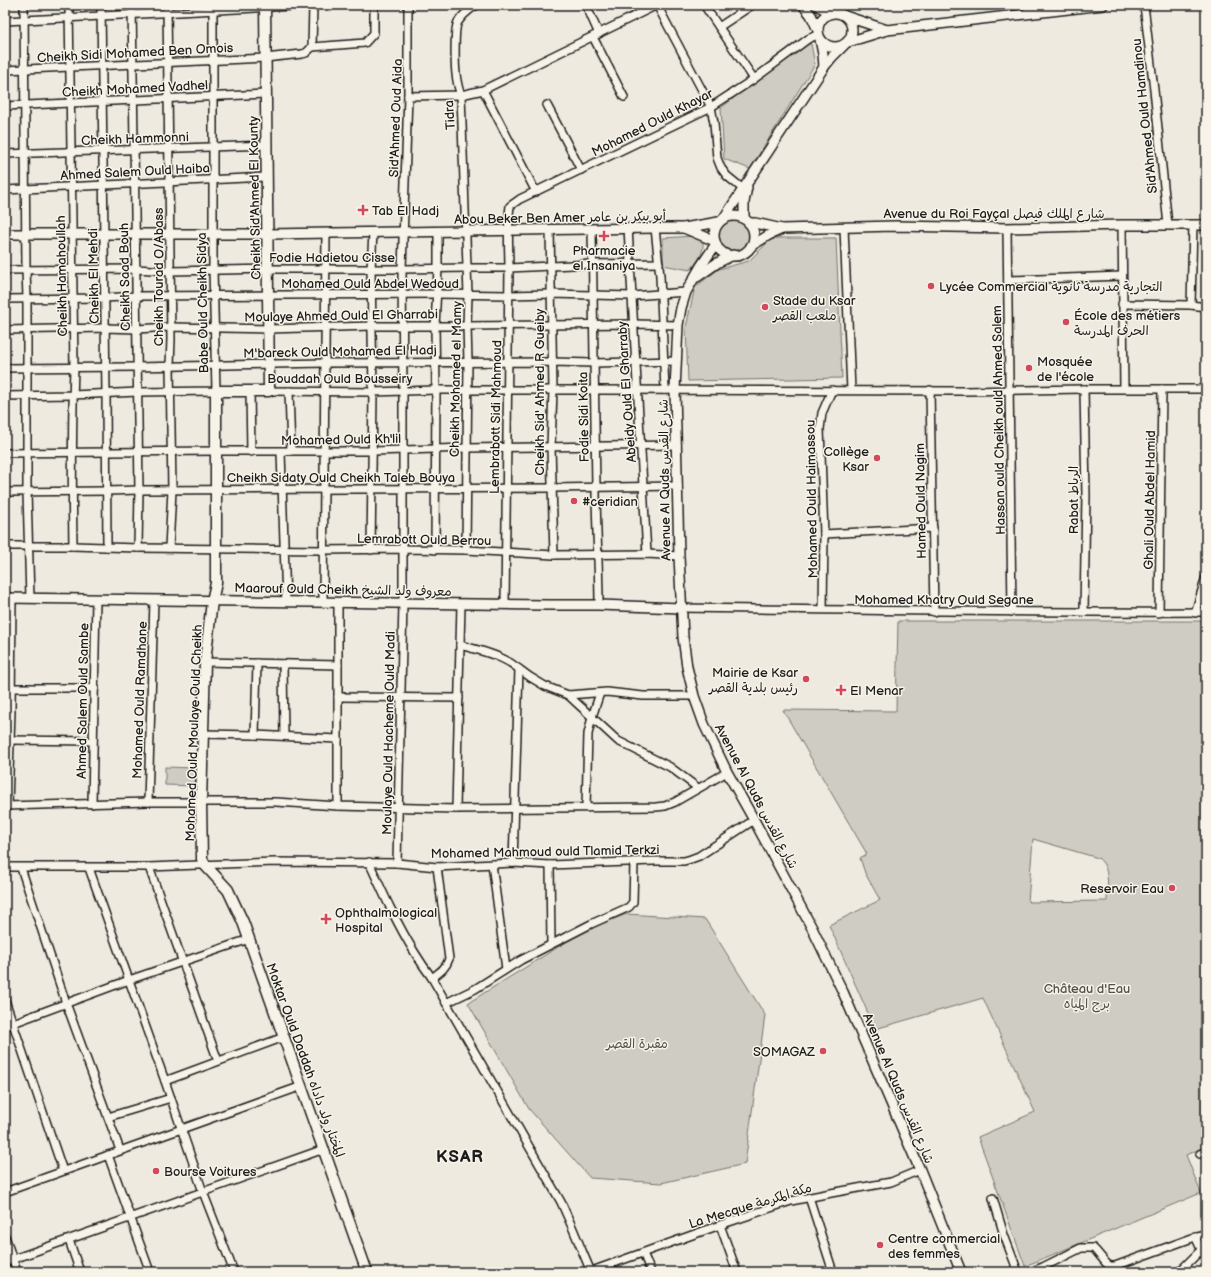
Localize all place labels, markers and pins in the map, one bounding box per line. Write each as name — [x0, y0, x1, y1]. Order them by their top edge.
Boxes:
place label: Tab El Hadj — [372, 203, 439, 219]
marker: Tab El Hadj — [357, 204, 369, 216]
marker: Pharmacie el Insaniya — [599, 231, 609, 241]
place label: Pharmacie el Insaniya — [572, 243, 636, 274]
place label: Lycée Commercial التجارية مدرسة ثانوية — [939, 279, 1162, 295]
marker: Lycée Commercial التجارية مدرسة ثانوية — [926, 281, 936, 291]
place label: Stade du Ksar ملعب القصر — [772, 293, 856, 324]
marker: Stade du Ksar ملعب القصر — [760, 302, 770, 312]
place label: École des métiers الحرف المدرسة — [1074, 308, 1181, 339]
marker: École des métiers الحرف المدرسة — [1061, 317, 1071, 327]
place label: Mosquée de l'école — [1037, 354, 1094, 385]
marker: Mosquée de l'école — [1024, 363, 1034, 373]
place label: Collège Ksar — [824, 444, 869, 475]
marker: Collège Ksar — [872, 453, 882, 463]
place label: #ceridian — [582, 494, 638, 510]
marker: #ceridian — [569, 496, 579, 506]
place label: Mairie de Ksar رئيس بلدية القصر — [708, 665, 798, 696]
marker: Mairie de Ksar رئيس بلدية القصر — [801, 674, 811, 684]
place label: El Menar — [850, 683, 904, 699]
marker: El Menar — [835, 684, 847, 696]
place label: Reservoir Eau — [1080, 881, 1164, 897]
marker: Reservoir Eau — [1167, 883, 1177, 893]
place label: Ophthalmological Hospital — [335, 905, 437, 936]
marker: Ophthalmological Hospital — [320, 913, 332, 925]
place label: SOMAGAZ — [753, 1044, 815, 1060]
marker: SOMAGAZ — [818, 1046, 828, 1056]
place label: Bourse Voitures — [164, 1164, 257, 1180]
marker: Bourse Voitures — [151, 1166, 161, 1176]
place label: Centre commercial des femmes — [888, 1231, 1000, 1262]
marker: Centre commercial des femmes — [875, 1240, 885, 1250]

